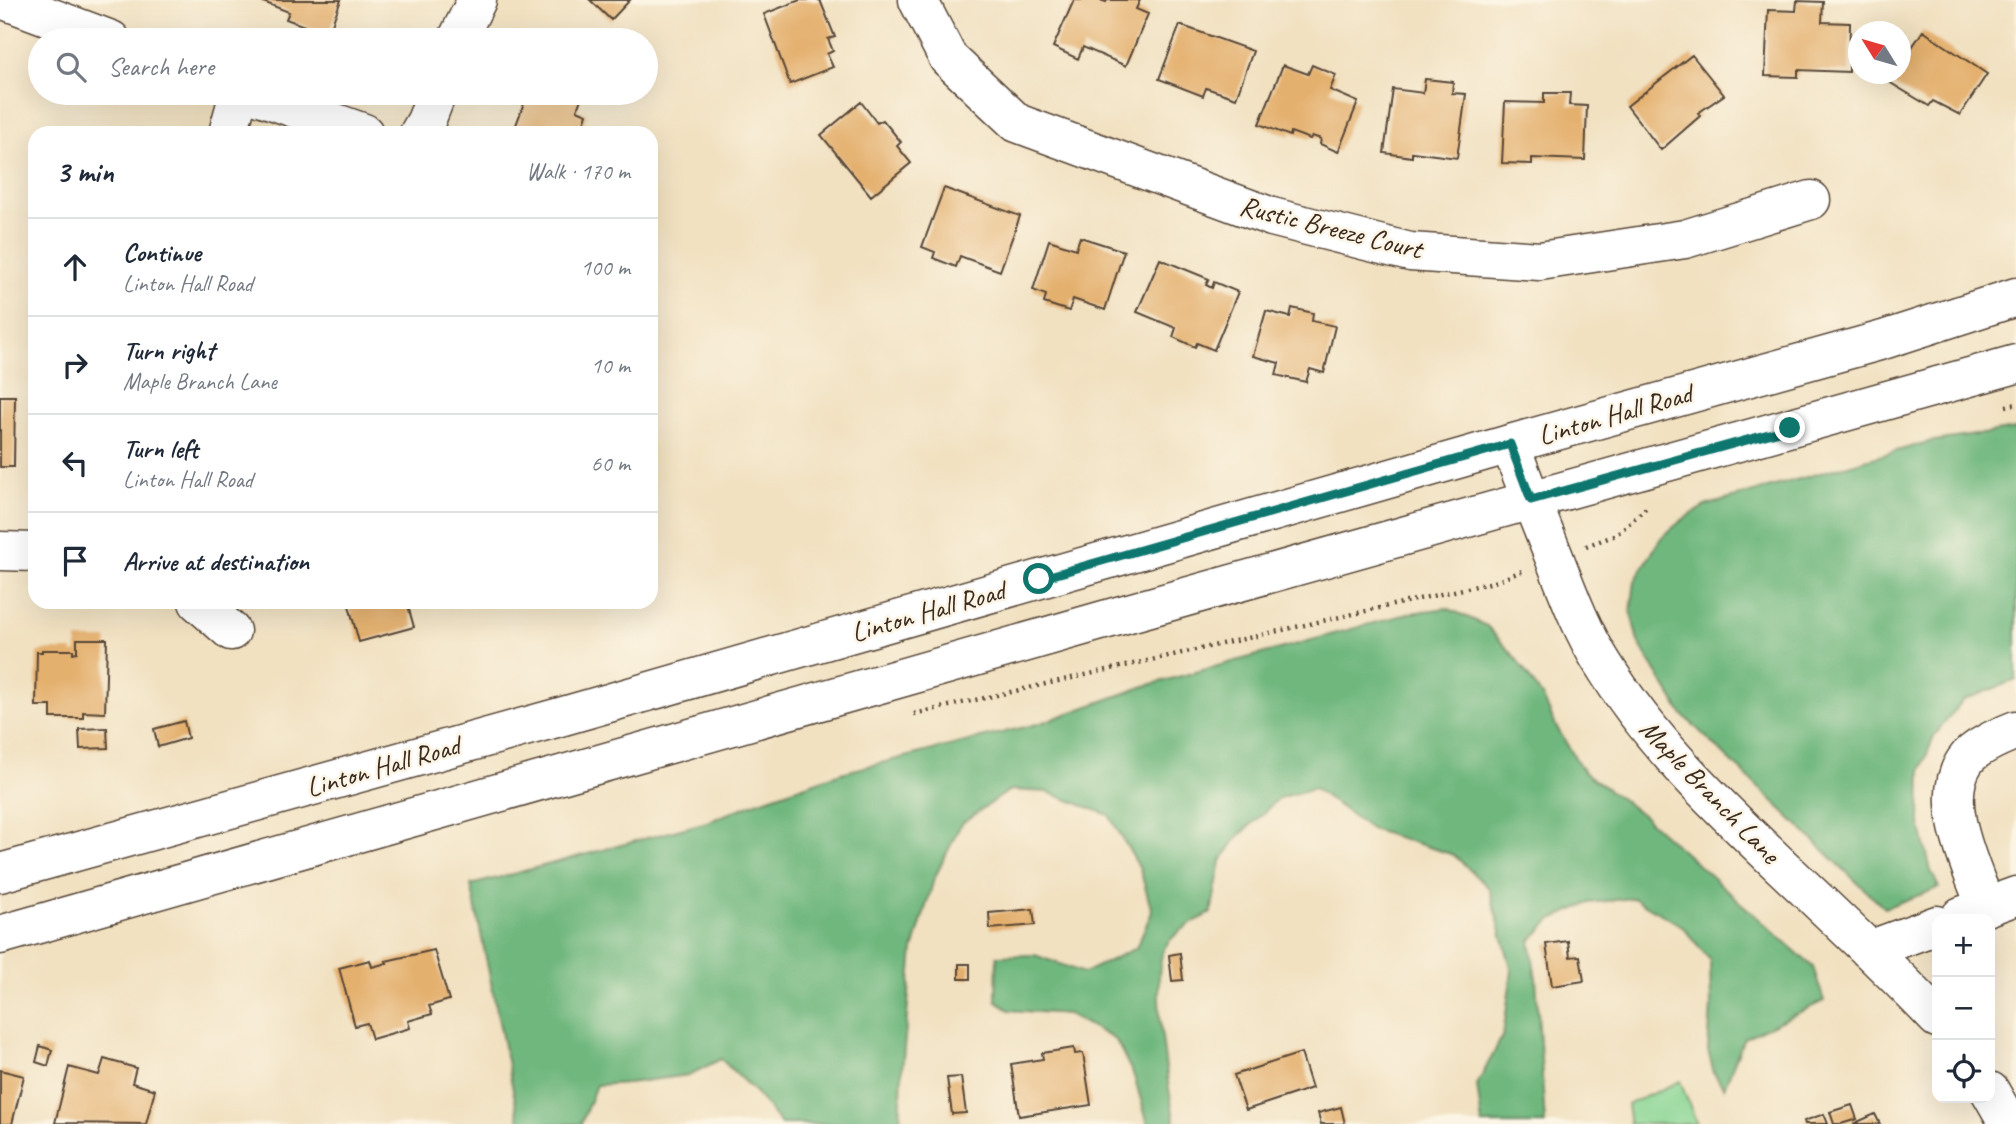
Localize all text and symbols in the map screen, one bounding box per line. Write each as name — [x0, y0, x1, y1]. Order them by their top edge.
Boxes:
north arrow — [1848, 21, 1911, 84]
search box — [28, 28, 658, 105]
icon: search — [52, 48, 90, 86]
text: Search here — [108, 50, 214, 83]
text: 3 min — [56, 153, 113, 191]
text: Walk · 170 m — [526, 157, 630, 186]
street label: Rustic Breeze Court — [1236, 187, 1428, 267]
text: Continue — [123, 236, 201, 269]
icon: ahead — [56, 248, 94, 286]
text: 100 m — [581, 253, 630, 282]
text: Linton Hall Road — [123, 269, 253, 298]
text: Turn right — [123, 334, 214, 367]
icon: right — [56, 346, 94, 384]
text: 10 m — [591, 351, 630, 380]
text: Maple Branch Lane — [123, 367, 277, 396]
street label: Linton Hall Road — [1534, 374, 1700, 453]
route end — [1774, 412, 1805, 443]
text: Turn left — [123, 432, 198, 465]
icon: left — [56, 444, 94, 482]
text: 60 m — [591, 449, 630, 478]
text: Linton Hall Road — [123, 465, 253, 494]
icon: arrive — [56, 542, 94, 580]
text: Arrive at destination — [123, 545, 309, 578]
route start — [1023, 563, 1054, 594]
street label: Linton Hall Road — [847, 571, 1013, 650]
street label: Maple Branch Lane — [1632, 711, 1789, 872]
street label: Linton Hall Road — [302, 726, 468, 805]
map controls — [1932, 914, 1995, 1103]
button: + — [1932, 914, 1995, 977]
button: − — [1932, 977, 1995, 1040]
button: locate — [1932, 1040, 1995, 1103]

